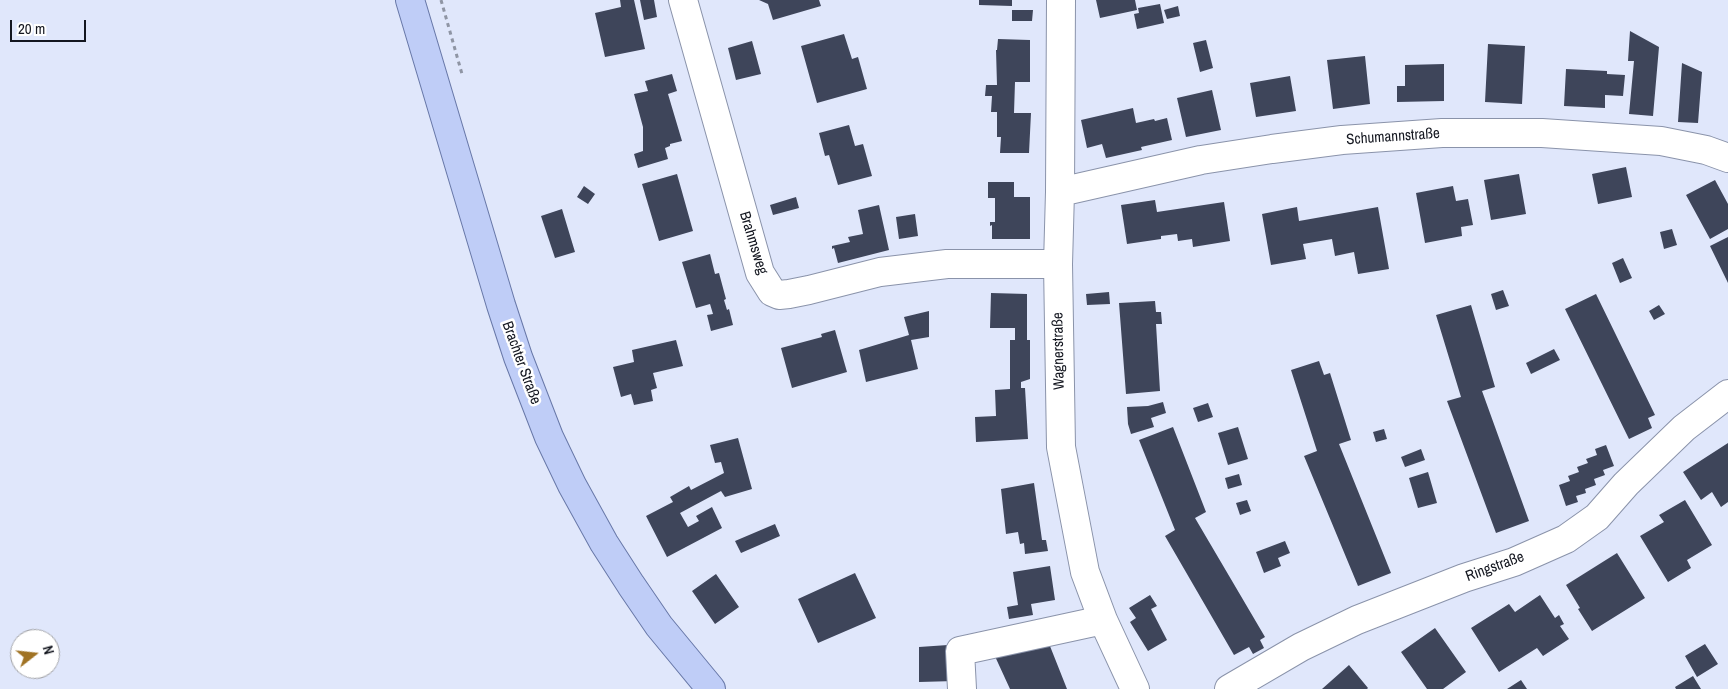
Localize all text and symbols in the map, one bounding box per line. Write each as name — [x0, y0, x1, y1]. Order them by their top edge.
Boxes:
scale bar — [12, 10, 89, 42]
text: 20 m — [18, 18, 45, 39]
street label: Schumannstraße — [1346, 125, 1440, 149]
street label: Brahmsweg — [735, 209, 771, 277]
street label: Wagnerstraße — [1049, 312, 1069, 390]
street label: Brachter Straße — [498, 319, 544, 407]
street label: Ringstraße — [1463, 548, 1527, 586]
north arrow — [10, 629, 60, 679]
text: N — [39, 644, 58, 657]

